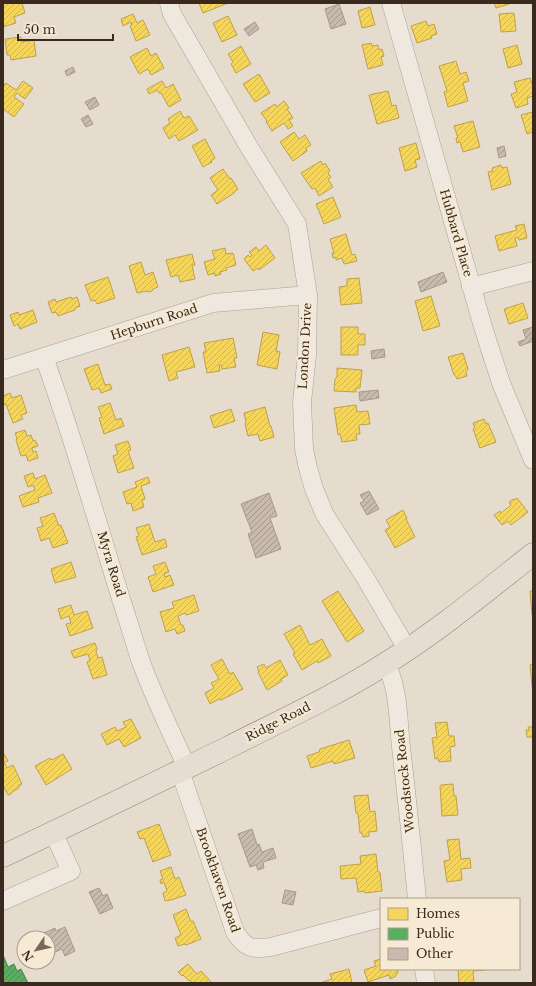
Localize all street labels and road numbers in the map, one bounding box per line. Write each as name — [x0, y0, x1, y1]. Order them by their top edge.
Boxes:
street label: Hubbard Place — [437, 187, 476, 279]
street label: Hepburn Road — [108, 300, 199, 343]
street label: London Drive — [295, 302, 314, 390]
street label: Myra Road — [94, 529, 129, 599]
street label: Ridge Road — [243, 699, 313, 744]
street label: Woodstock Road — [392, 729, 417, 834]
street label: Brookhaven Road — [193, 825, 243, 934]

